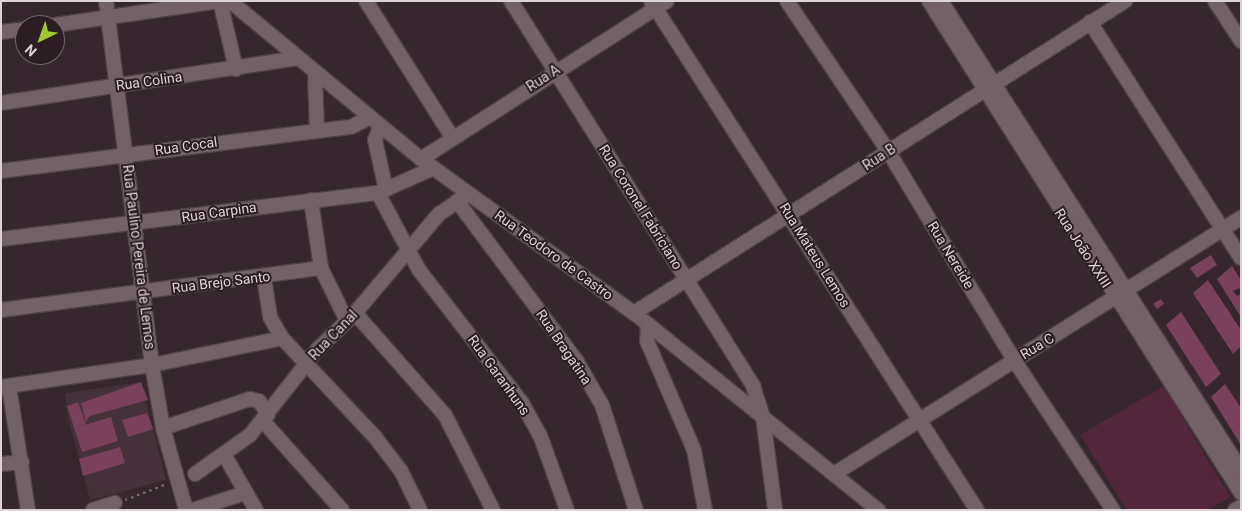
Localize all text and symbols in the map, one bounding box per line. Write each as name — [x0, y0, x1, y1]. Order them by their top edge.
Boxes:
north arrow — [15, 15, 65, 65]
text: N — [22, 41, 40, 60]
street label: Rua A — [523, 61, 563, 95]
street label: Rua Colina — [115, 68, 183, 94]
street label: Rua Cocal — [154, 133, 218, 159]
street label: Rua B — [859, 140, 899, 174]
street label: Rua Coronel Fabriciano — [596, 141, 686, 273]
street label: Rua Paulino Pereira de Lemos — [119, 164, 159, 350]
street label: Rua Carpina — [180, 198, 258, 226]
street label: Rua Mateus Lemos — [776, 200, 854, 310]
street label: Rua João XXIII — [1051, 205, 1115, 291]
street label: Rua Teodoro de Castro — [491, 206, 617, 304]
street label: Rua Nereide — [924, 218, 978, 292]
street label: Rua Brejo Santo — [171, 268, 271, 296]
street label: Rua Bragatina — [533, 306, 595, 388]
street label: Rua Canal — [305, 307, 361, 363]
street label: Rua C — [1017, 329, 1057, 363]
street label: Rua Garanhuns — [464, 332, 534, 418]

